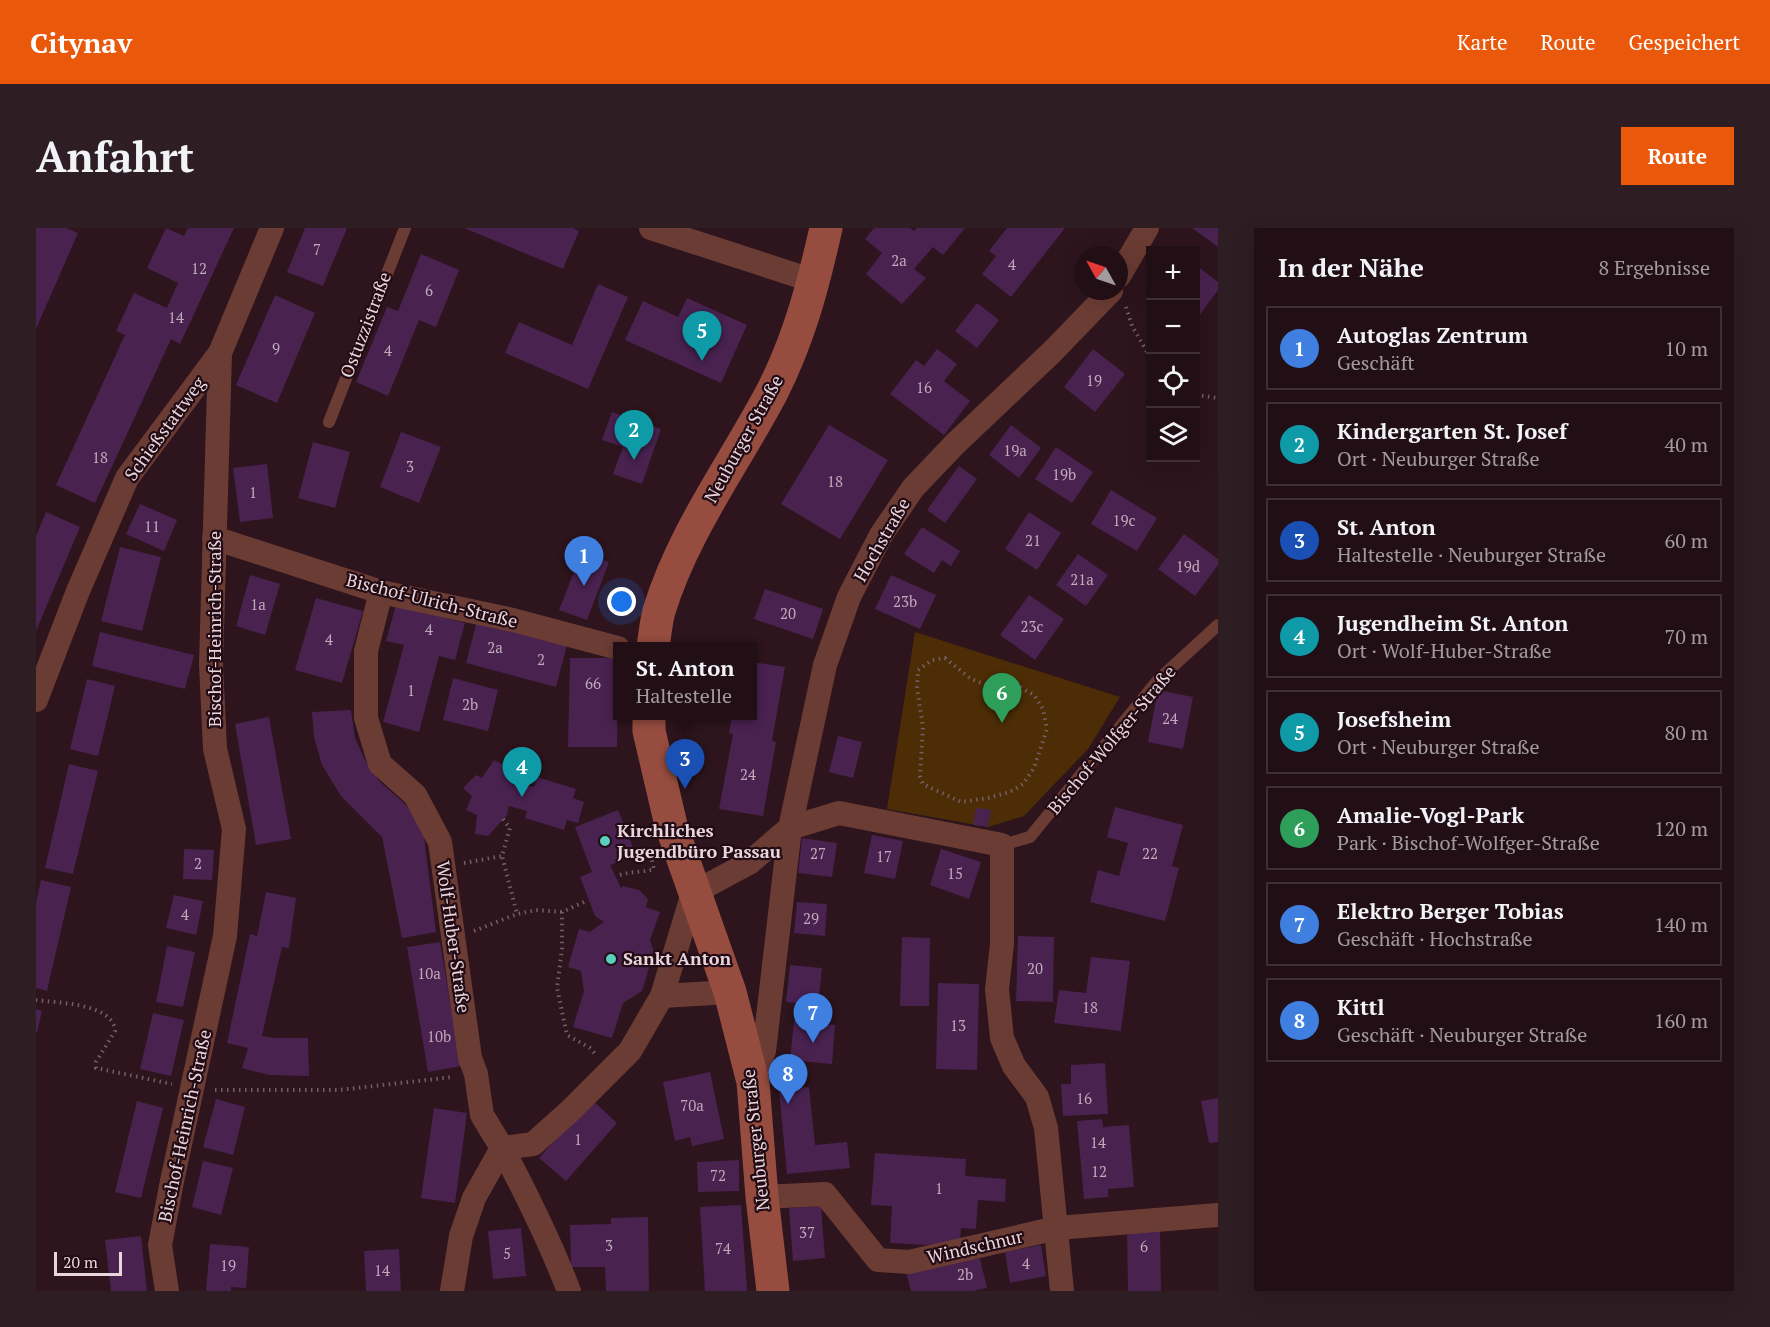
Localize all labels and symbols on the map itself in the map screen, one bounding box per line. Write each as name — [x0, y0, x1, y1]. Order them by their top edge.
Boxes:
house number: 7 — [313, 239, 321, 259]
north arrow — [1074, 246, 1128, 300]
house number: 2a — [891, 250, 907, 270]
house number: 4 — [1008, 254, 1016, 274]
house number: 12 — [191, 258, 207, 278]
street label: Ostuzzistraße — [334, 268, 396, 381]
house number: 6 — [425, 280, 433, 300]
house number: 14 — [168, 307, 184, 327]
pin: 5 — [682, 312, 722, 361]
house number: 9 — [272, 338, 280, 358]
house number: 4 — [384, 340, 392, 360]
street label: Neuburger Straße — [698, 370, 788, 507]
house number: 19 — [1086, 370, 1102, 390]
street label: Schießstattweg — [118, 371, 210, 485]
house number: 16 — [916, 377, 932, 397]
pin: 2 — [614, 410, 654, 460]
house number: 19a — [1003, 440, 1027, 460]
house number: 18 — [92, 447, 108, 467]
house number: 3 — [406, 456, 414, 476]
house number: 19b — [1052, 464, 1076, 484]
house number: 18 — [827, 471, 843, 491]
house number: 1 — [249, 482, 257, 502]
street label: Hochstraße — [847, 493, 915, 586]
house number: 19c — [1113, 510, 1135, 530]
house number: 11 — [144, 516, 160, 536]
house number: 21 — [1025, 530, 1041, 550]
street label: Bischof-Heinrich-Straße — [202, 531, 226, 727]
pin: 1 — [564, 536, 604, 586]
house number: 19d — [1176, 556, 1200, 576]
street label: Bischof-Ulrich-Straße — [344, 567, 520, 633]
house number: 21a — [1070, 569, 1094, 589]
your location — [607, 587, 636, 616]
house number: 23b — [893, 591, 917, 611]
house number: 1a — [250, 594, 266, 614]
house number: 20 — [780, 603, 796, 623]
house number: 23c — [1021, 616, 1043, 636]
house number: 4 — [425, 619, 433, 639]
house number: 4 — [325, 629, 333, 649]
house number: 2a — [487, 637, 503, 657]
house number: 2 — [537, 649, 545, 669]
street label: Bischof-Wolfger-Straße — [1042, 660, 1181, 819]
house number: 66 — [585, 673, 601, 693]
pin: 6 — [982, 674, 1022, 723]
house number: 1 — [407, 680, 415, 700]
house number: 2b — [462, 694, 478, 714]
house number: 24 — [1162, 708, 1178, 728]
pin: 3 — [666, 740, 704, 789]
pin: 4 — [502, 748, 542, 797]
house number: 24 — [740, 764, 756, 784]
place label: Kirchliches Jugendbüro Passau — [617, 818, 781, 863]
marker: Kirchliches Jugendbüro Passau — [598, 834, 612, 848]
house number: 27 — [810, 843, 826, 863]
house number: 22 — [1142, 843, 1158, 863]
house number: 17 — [876, 846, 892, 866]
house number: 2 — [194, 853, 202, 873]
street label: Wolf-Huber-Straße — [431, 859, 477, 1014]
house number: 15 — [947, 863, 963, 883]
house number: 4 — [181, 904, 189, 924]
house number: 29 — [803, 908, 819, 928]
place label: Sankt Anton — [623, 946, 732, 970]
marker: Sankt Anton — [604, 952, 618, 966]
house number: 20 — [1027, 958, 1043, 978]
house number: 10a — [417, 963, 441, 983]
pin: 7 — [794, 994, 832, 1043]
house number: 18 — [1082, 997, 1098, 1017]
house number: 13 — [950, 1015, 966, 1035]
house number: 10b — [427, 1026, 451, 1046]
street label: Bischof-Heinrich-Straße — [152, 1027, 216, 1224]
pin: 8 — [768, 1054, 807, 1104]
street label: Neuburger Straße — [736, 1068, 774, 1212]
house number: 16 — [1076, 1088, 1092, 1108]
house number: 70a — [680, 1095, 704, 1115]
house number: 1 — [574, 1129, 582, 1149]
house number: 14 — [1090, 1132, 1106, 1152]
house number: 12 — [1091, 1161, 1107, 1181]
house number: 72 — [710, 1165, 726, 1185]
house number: 1 — [935, 1178, 943, 1198]
house number: 37 — [799, 1222, 815, 1242]
street label: Windschnur — [925, 1223, 1025, 1269]
house number: 3 — [605, 1235, 613, 1255]
house number: 6 — [1140, 1236, 1148, 1256]
house number: 74 — [715, 1238, 731, 1258]
house number: 5 — [503, 1243, 511, 1263]
scale bar — [54, 1249, 122, 1276]
house number: 4 — [1022, 1253, 1030, 1273]
house number: 19 — [220, 1255, 236, 1275]
house number: 14 — [374, 1260, 390, 1280]
house number: 2b — [957, 1264, 973, 1284]

